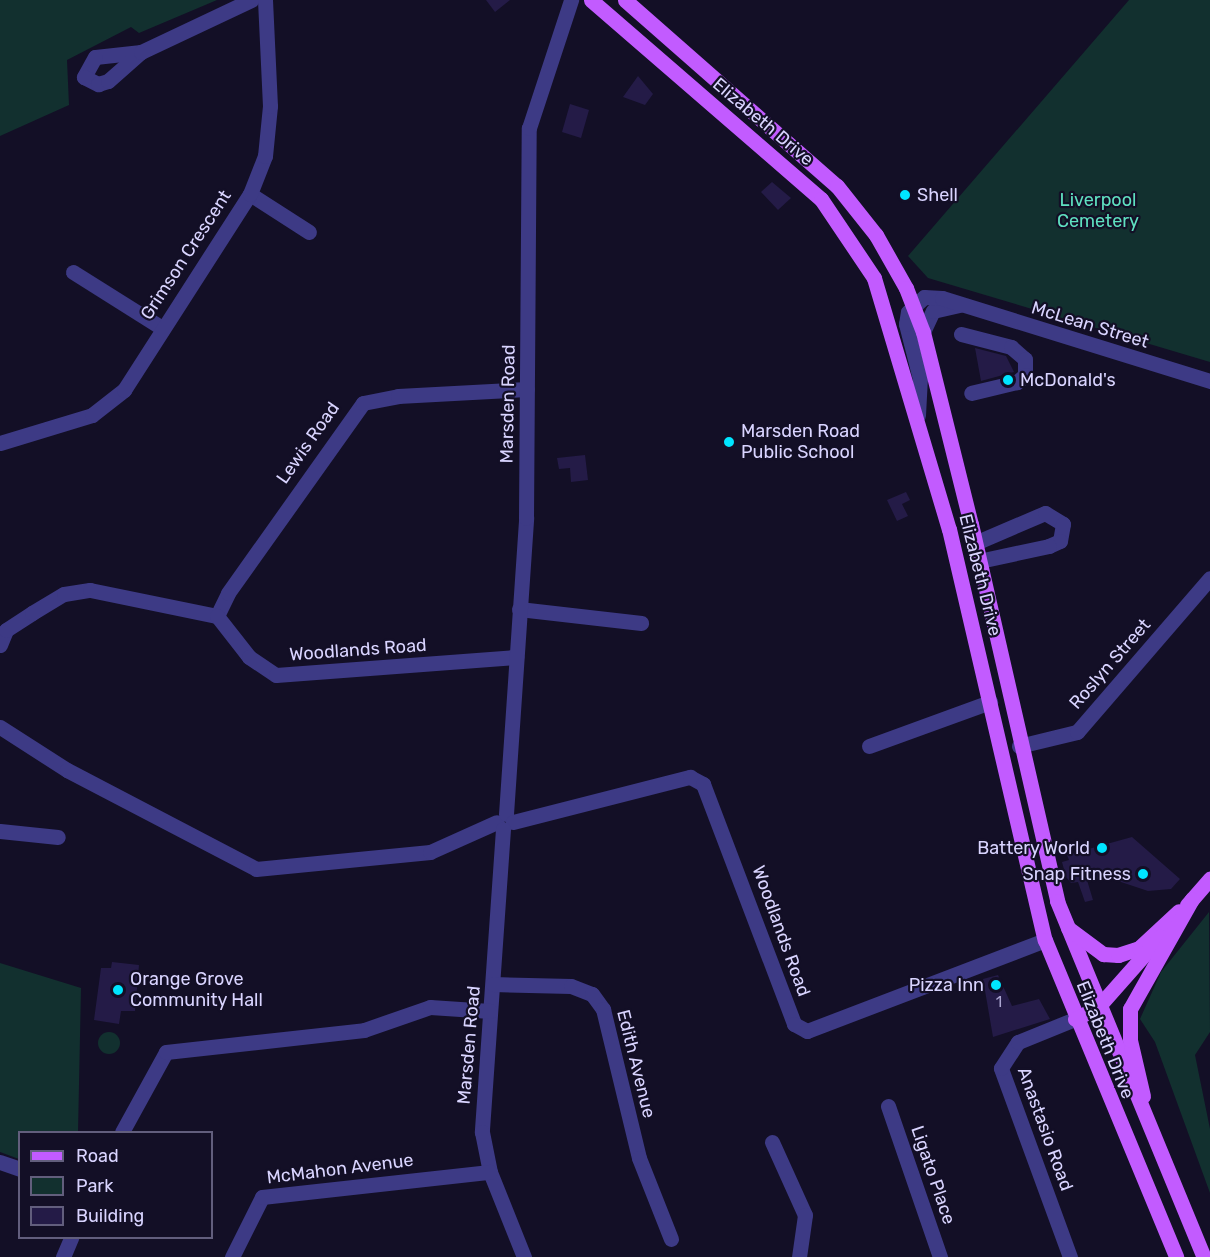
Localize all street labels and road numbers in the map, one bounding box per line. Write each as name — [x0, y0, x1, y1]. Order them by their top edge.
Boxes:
street label: Elizabeth Drive — [708, 73, 818, 171]
street label: Grimson Crescent — [136, 186, 236, 324]
street label: McLean Street — [1029, 297, 1151, 353]
street label: Marsden Road — [496, 344, 520, 464]
street label: Lewis Road — [272, 398, 344, 488]
street label: Elizabeth Drive — [954, 512, 1006, 638]
street label: Roslyn Street — [1065, 614, 1155, 714]
street label: Woodlands Road — [289, 634, 427, 666]
street label: Woodlands Road — [747, 863, 815, 999]
street label: Elizabeth Drive — [1072, 978, 1138, 1102]
street label: Marsden Road — [453, 985, 485, 1105]
street label: Edith Avenue — [612, 1007, 660, 1121]
street label: Anastasio Road — [1013, 1064, 1077, 1194]
street label: Ligato Place — [906, 1123, 960, 1227]
street label: McMahon Avenue — [265, 1149, 415, 1189]

